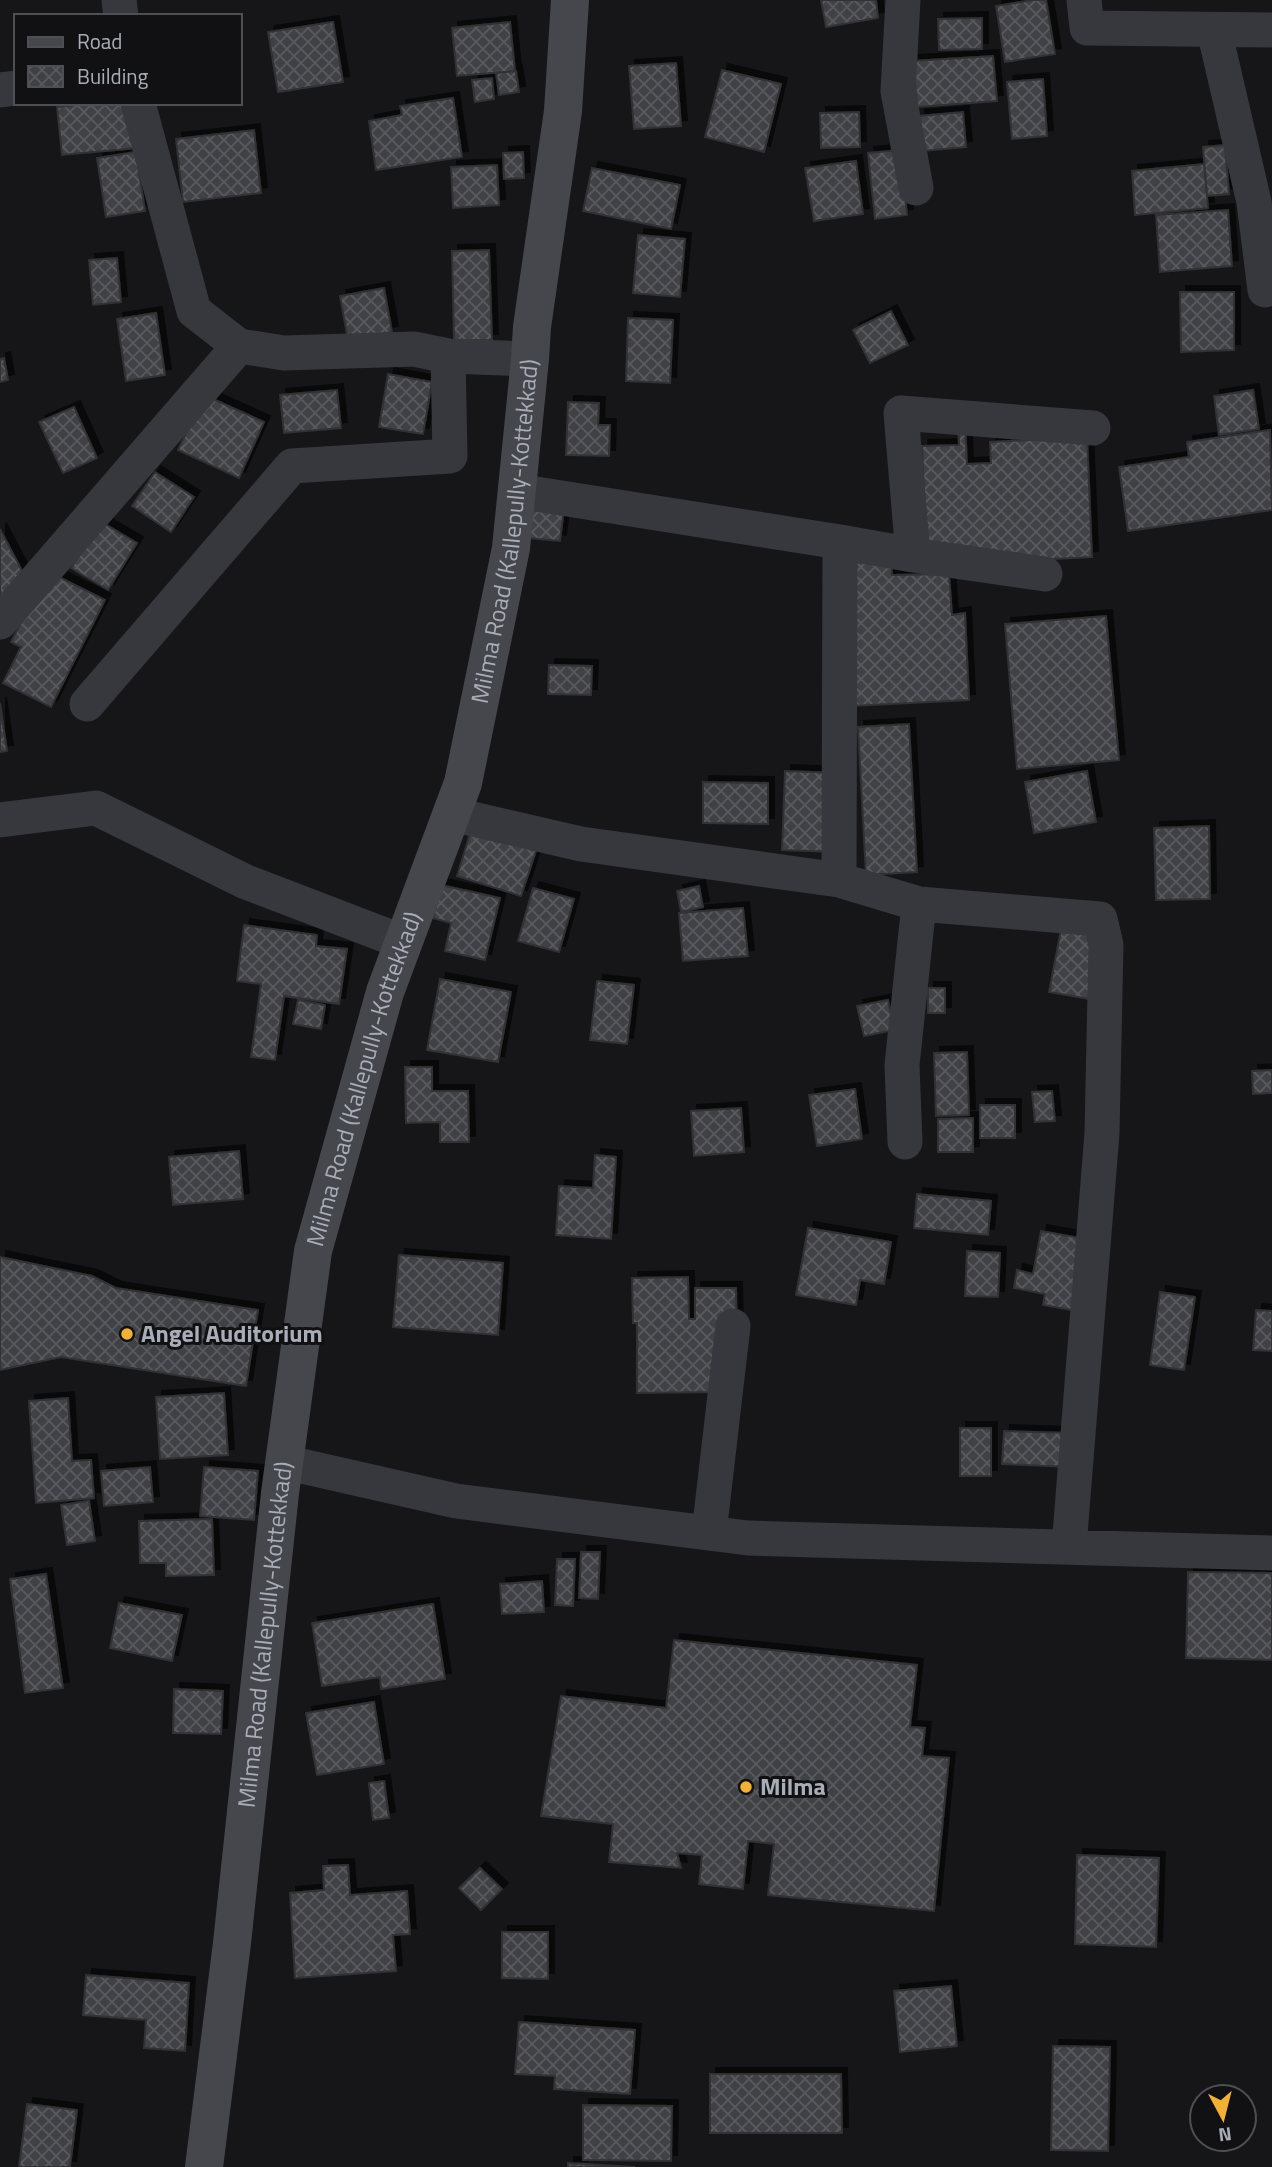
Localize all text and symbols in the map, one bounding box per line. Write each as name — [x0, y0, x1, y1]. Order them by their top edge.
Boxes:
legend — [14, 14, 242, 105]
text: Road — [77, 25, 122, 57]
text: Building — [77, 60, 149, 92]
street label: Milma Road (Kallepully-Kottekkad) — [461, 357, 547, 707]
street label: Milma Road (Kallepully-Kottekkad) — [296, 906, 431, 1250]
place label: Angel Auditorium — [141, 1315, 323, 1351]
marker: Angel Auditorium — [119, 1326, 135, 1342]
street label: Milma Road (Kallepully-Kottekkad) — [228, 1459, 301, 1809]
place label: Milma — [760, 1768, 826, 1804]
marker: Milma — [738, 1779, 754, 1795]
north arrow — [1188, 2083, 1258, 2153]
text: N — [1217, 2120, 1233, 2151]

